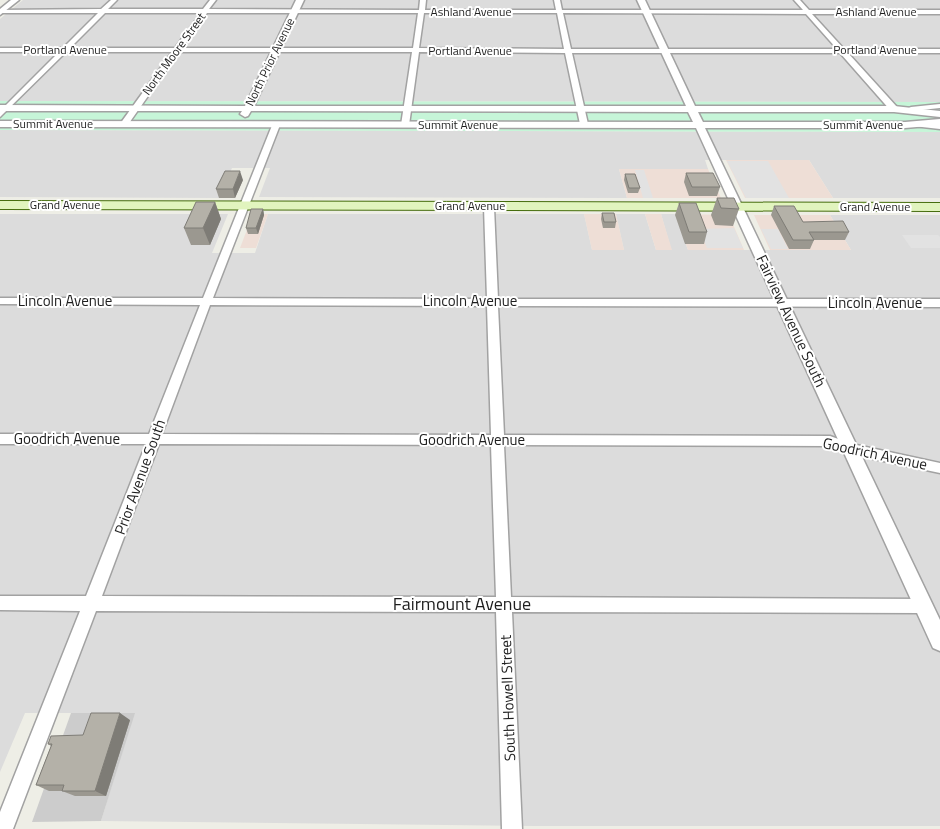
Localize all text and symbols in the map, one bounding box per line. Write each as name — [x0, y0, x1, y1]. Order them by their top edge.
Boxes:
street label: Ashland Avenue — [431, 2, 511, 21]
street label: Ashland Avenue — [836, 2, 916, 21]
street label: North Moore Street — [137, 8, 211, 99]
street label: North Prior Avenue — [240, 14, 299, 109]
street label: Portland Avenue — [23, 40, 107, 59]
street label: Portland Avenue — [833, 40, 917, 59]
street label: Portland Avenue — [428, 41, 512, 60]
street label: Summit Avenue — [13, 114, 93, 133]
street label: Summit Avenue — [418, 115, 498, 134]
street label: Summit Avenue — [823, 115, 903, 134]
street label: Grand Avenue — [30, 195, 100, 214]
street label: Grand Avenue — [435, 196, 505, 215]
street label: Grand Avenue — [840, 197, 910, 216]
street label: Fairview Avenue South — [751, 251, 832, 391]
street label: Lincoln Avenue — [18, 289, 112, 312]
street label: Lincoln Avenue — [423, 289, 517, 312]
street label: Lincoln Avenue — [828, 291, 922, 314]
street label: Prior Avenue South — [108, 416, 171, 538]
street label: Goodrich Avenue — [14, 427, 120, 450]
street label: Goodrich Avenue — [419, 428, 525, 451]
street label: Goodrich Avenue — [821, 431, 929, 476]
street label: Fairmount Avenue — [393, 590, 531, 617]
street label: South Howell Street — [494, 634, 521, 762]

